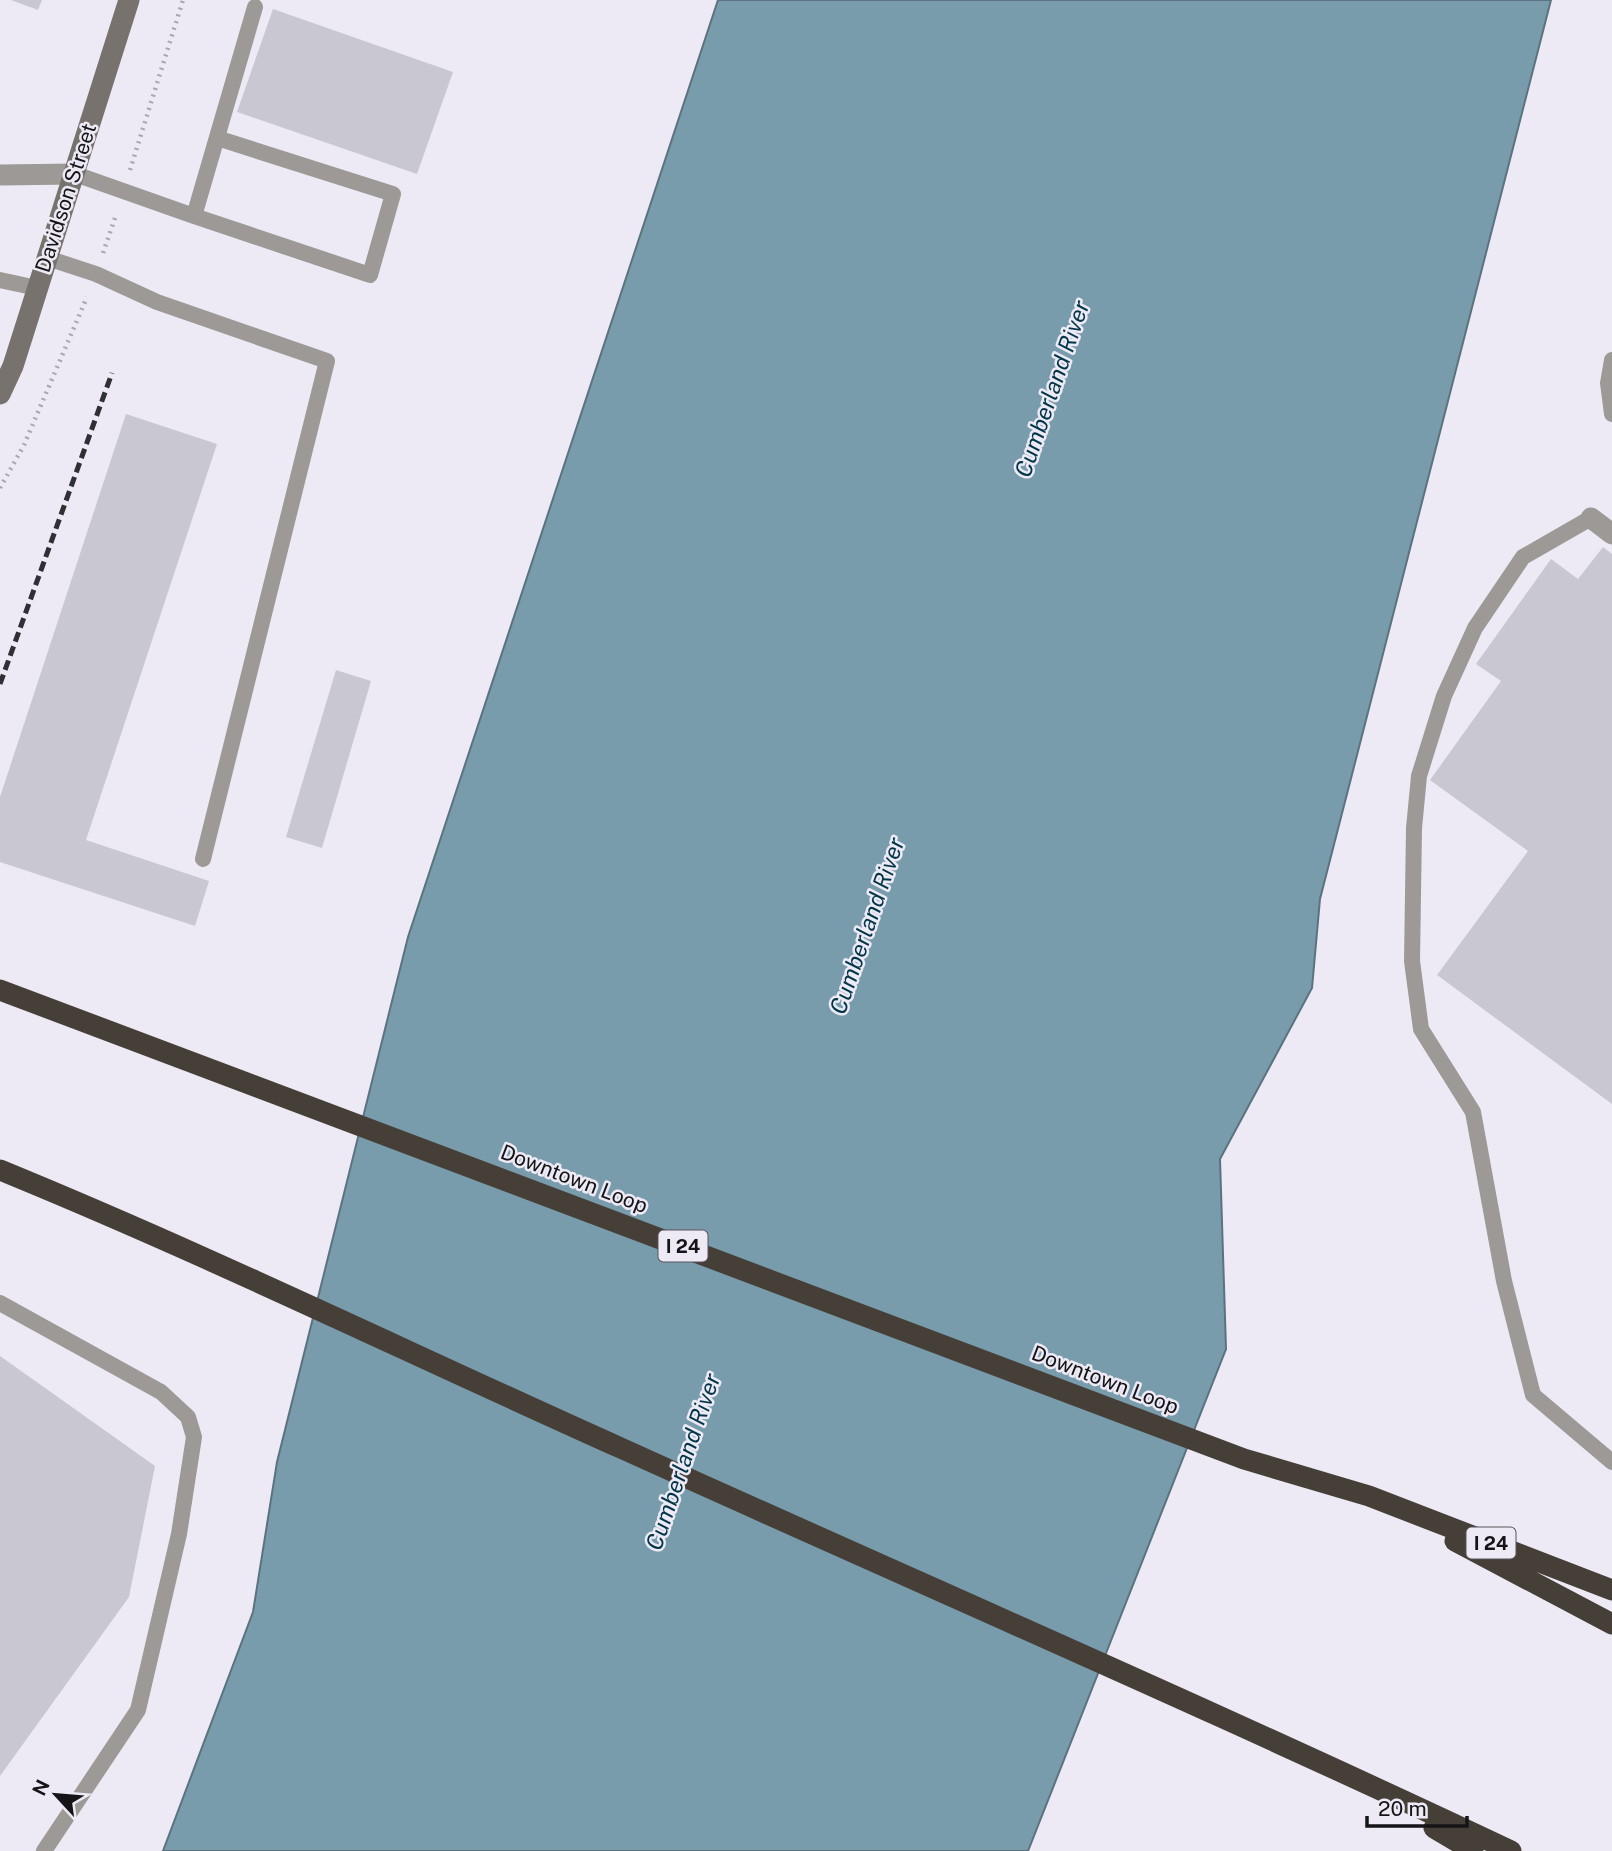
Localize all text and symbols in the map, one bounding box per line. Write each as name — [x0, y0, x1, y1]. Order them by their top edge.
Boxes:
street label: Davidson Street — [30, 120, 101, 276]
water label: Cumberland River — [1009, 297, 1095, 481]
water label: Cumberland River — [824, 834, 910, 1018]
street label: Downtown Loop — [497, 1139, 651, 1218]
road number: I 24 — [658, 1230, 708, 1262]
street label: Downtown Loop — [1028, 1340, 1182, 1419]
water label: Cumberland River — [640, 1370, 726, 1554]
road number: I 24 — [1466, 1527, 1516, 1558]
north arrow — [21, 1760, 91, 1830]
text: N — [28, 1776, 54, 1799]
scale bar — [1367, 1784, 1467, 1828]
text: 20 m — [1378, 1796, 1427, 1821]

